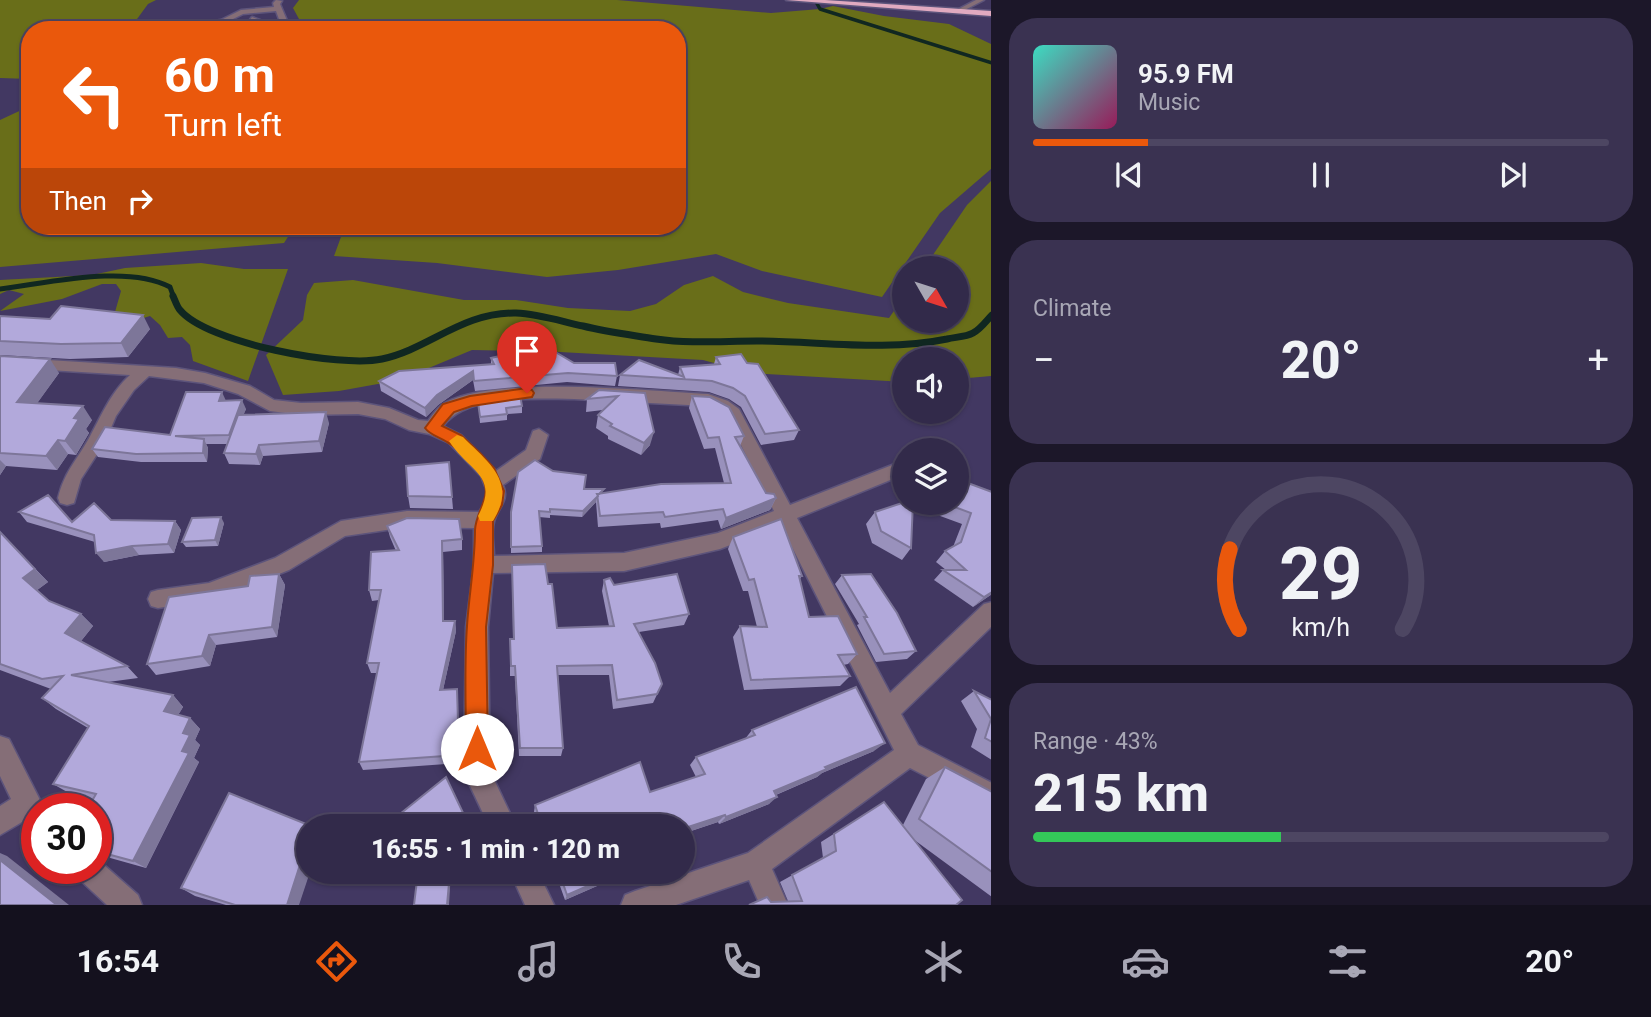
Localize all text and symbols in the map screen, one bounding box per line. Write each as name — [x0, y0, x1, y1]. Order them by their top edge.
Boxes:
text: 60 m — [164, 47, 275, 104]
icon: left — [49, 49, 140, 140]
text: 95.9 FM — [1138, 59, 1234, 89]
text: Music — [1138, 89, 1200, 116]
text: Turn left — [164, 106, 282, 144]
icon: previous — [1110, 156, 1148, 194]
icon: pause — [1302, 156, 1340, 194]
icon: next — [1494, 156, 1532, 194]
icon: right — [121, 182, 159, 220]
text: Then — [49, 186, 107, 216]
north arrow — [892, 256, 970, 332]
map controls — [892, 256, 969, 515]
text: Climate — [1033, 295, 1112, 322]
pin — [497, 321, 557, 393]
text: 20° — [1281, 330, 1361, 391]
icon: arrive — [508, 332, 546, 370]
text: − — [1033, 338, 1055, 382]
text: + — [1587, 338, 1609, 382]
button: sound — [892, 347, 969, 424]
button: layers — [892, 438, 969, 515]
text: 29 — [1279, 532, 1363, 618]
text: km/h — [1292, 613, 1350, 642]
position arrow — [440, 712, 514, 786]
text: Range · 43% — [1033, 728, 1158, 755]
text: 215 km — [1033, 763, 1209, 824]
speed limit sign: 30 — [21, 793, 112, 884]
text: 16:55 · 1 min · 120 m — [371, 834, 620, 864]
icon: directions — [312, 937, 361, 986]
icon: music — [514, 937, 563, 986]
icon: phone — [717, 937, 766, 986]
icon: climate — [919, 937, 968, 986]
icon: car — [1121, 937, 1170, 986]
icon: filters — [1323, 937, 1372, 986]
text: 16:54 — [77, 942, 159, 980]
text: 20° — [1525, 942, 1574, 980]

